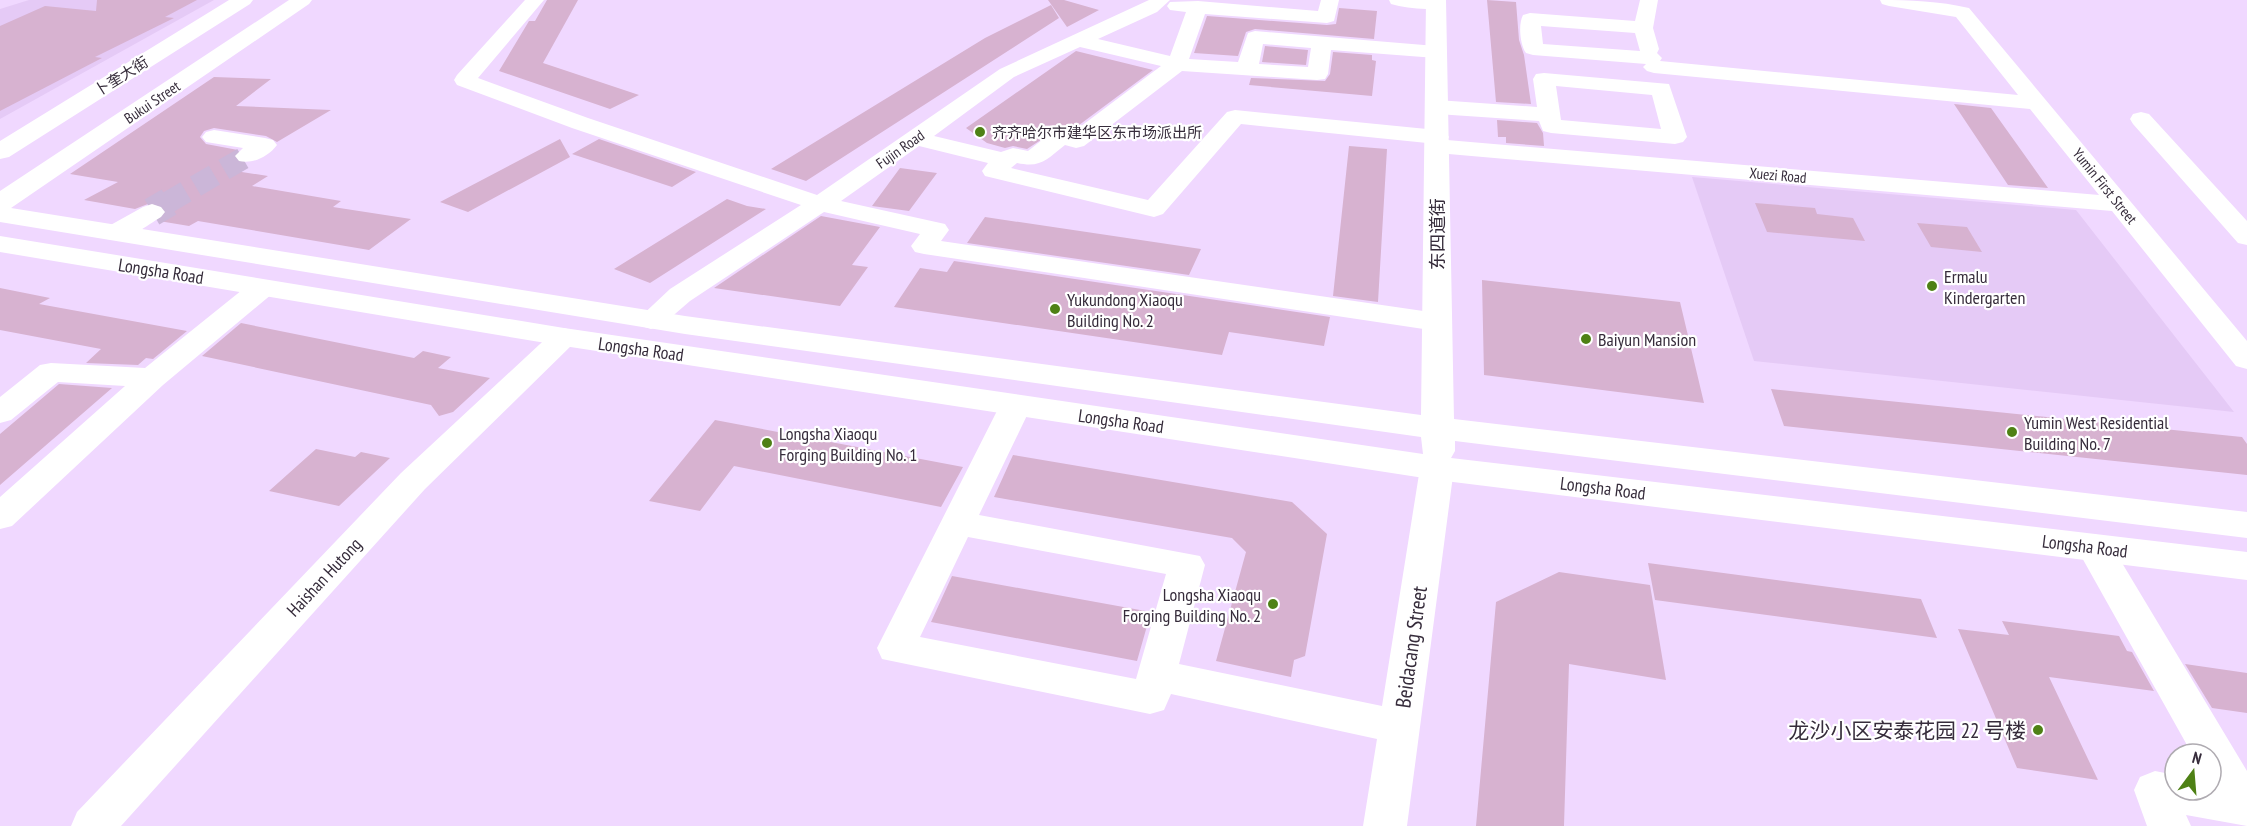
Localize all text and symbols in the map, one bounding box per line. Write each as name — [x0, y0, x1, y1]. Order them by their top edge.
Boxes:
street label: 卜奎大街 — [91, 52, 151, 100]
street label: Bukui Street — [120, 76, 184, 128]
place label: 齐齐哈尔市建华区东市场派出所 — [992, 123, 1202, 142]
marker: 齐齐哈尔市建华区东市场派出所 — [973, 125, 987, 139]
street label: Fujin Road — [872, 126, 928, 172]
street label: Yumin First Street — [2069, 144, 2141, 228]
street label: Xuezi Road — [1749, 163, 1807, 187]
street label: 东四道街 — [1426, 198, 1449, 270]
street label: Longsha Road — [117, 253, 205, 289]
place label: Ermalu Kindergarten — [1944, 265, 2025, 309]
marker: Ermalu Kindergarten — [1925, 279, 1939, 293]
place label: Yukundong Xiaoqu Building No. 2 — [1067, 288, 1183, 332]
marker: Yukundong Xiaoqu Building No. 2 — [1048, 302, 1062, 316]
place label: Baiyun Mansion — [1598, 328, 1696, 351]
street label: Longsha Road — [597, 332, 685, 366]
marker: Baiyun Mansion — [1579, 332, 1593, 346]
street label: Longsha Road — [1077, 404, 1165, 438]
place label: Yumin West Residential Building No. 7 — [2024, 411, 2169, 455]
place label: Longsha Xiaoqu Forging Building No. 1 — [779, 422, 917, 466]
marker: Yumin West Residential Building No. 7 — [2005, 425, 2019, 439]
marker: Longsha Xiaoqu Forging Building No. 1 — [760, 436, 774, 450]
street label: Longsha Road — [1559, 471, 1647, 505]
street label: Longsha Road — [2041, 529, 2129, 563]
street label: Haishan Hutong — [282, 533, 366, 621]
place label: Longsha Xiaoqu Forging Building No. 2 — [1123, 583, 1261, 627]
street label: Beidacang Street — [1389, 584, 1433, 710]
marker: Longsha Xiaoqu Forging Building No. 2 — [1266, 597, 1280, 611]
place label: 龙沙小区安泰花园 22 号楼 — [1788, 717, 2026, 744]
marker: 龙沙小区安泰花园 22 号楼 — [2031, 723, 2045, 737]
north arrow — [2163, 742, 2223, 802]
text: N — [2190, 747, 2204, 768]

